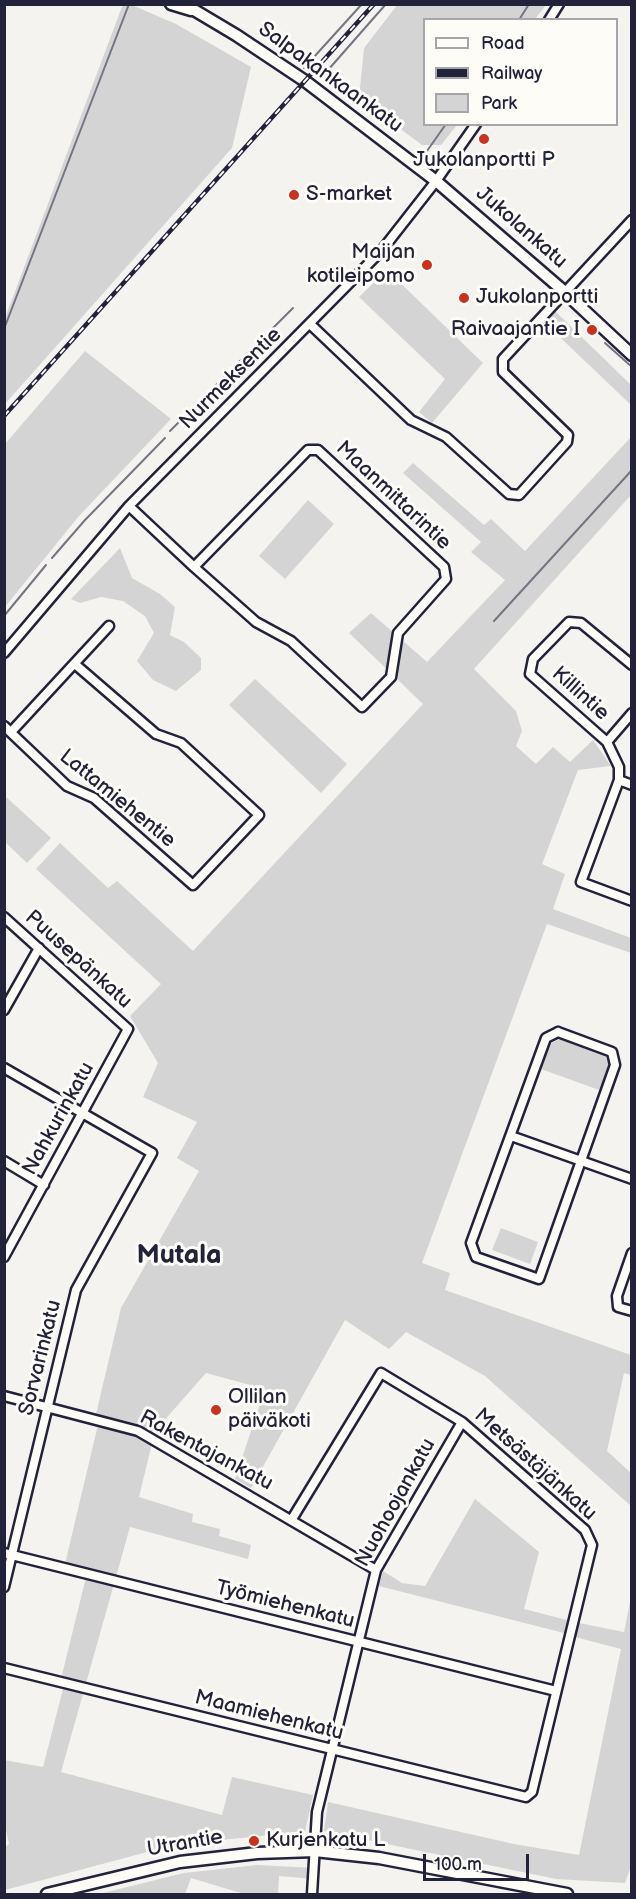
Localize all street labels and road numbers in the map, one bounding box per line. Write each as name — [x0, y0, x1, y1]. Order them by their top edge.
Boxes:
street label: Salpakankaankatu — [253, 17, 407, 139]
street label: Jukolankatu — [470, 182, 572, 274]
street label: Nurmeksentie — [175, 323, 287, 435]
street label: Maanmittarintie — [330, 436, 456, 556]
street label: Killintie — [546, 662, 614, 726]
street label: Lattamiehentie — [54, 745, 180, 853]
street label: Puusepänkatu — [19, 905, 137, 1015]
street label: Nahkurinkatu — [18, 1058, 100, 1180]
street label: Sorvarinkatu — [14, 1298, 68, 1418]
street label: Metsästäjänkatu — [469, 1404, 601, 1526]
street label: Rakentajankatu — [135, 1405, 277, 1497]
street label: Nuohoojankatu — [350, 1434, 442, 1572]
street label: Työmiehenkatu — [213, 1576, 357, 1634]
street label: Maamiehenkatu — [192, 1685, 346, 1747]
street label: Utrantie — [145, 1825, 225, 1863]

